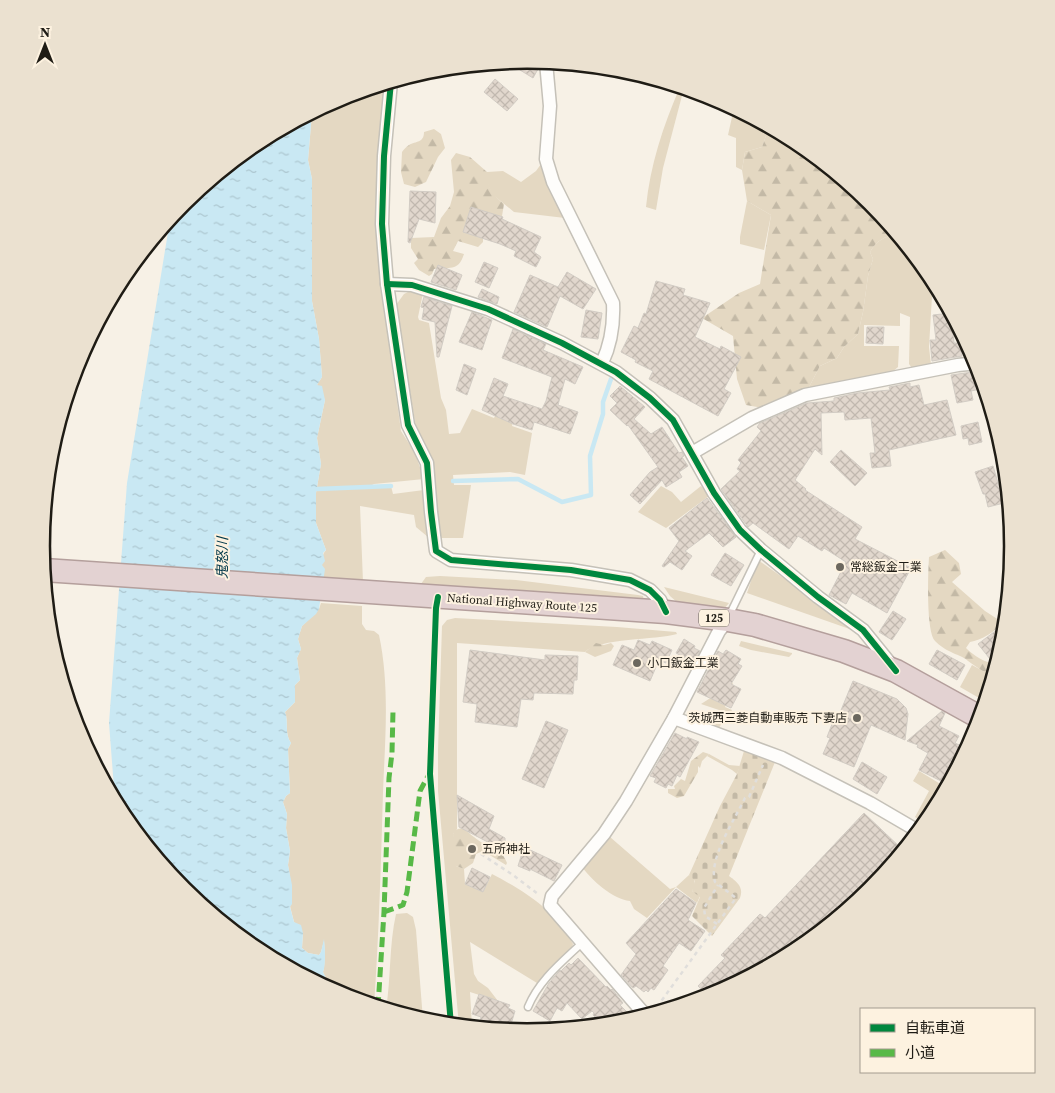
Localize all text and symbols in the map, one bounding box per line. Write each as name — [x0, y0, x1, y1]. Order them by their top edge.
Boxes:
north arrow — [20, 20, 70, 70]
text: N — [40, 22, 50, 42]
water label: 鬼怒川 — [212, 535, 232, 579]
place label: 常総鈑金工業 — [850, 559, 922, 575]
marker: 常総鈑金工業 — [834, 561, 846, 573]
street label: National Highway Route 125 — [446, 590, 598, 616]
road number: 125 — [699, 610, 729, 626]
place label: 小口鈑金工業 — [647, 655, 719, 671]
marker: 小口鈑金工業 — [631, 657, 643, 669]
place label: 茨城西三菱自動車販売 下妻店 — [688, 710, 847, 726]
marker: 茨城西三菱自動車販売 下妻店 — [851, 712, 863, 724]
place label: 五所神社 — [482, 841, 530, 857]
marker: 五所神社 — [466, 843, 478, 855]
legend — [860, 1008, 1035, 1073]
text: 自転車道 — [905, 1017, 965, 1038]
text: 小道 — [905, 1042, 935, 1063]

